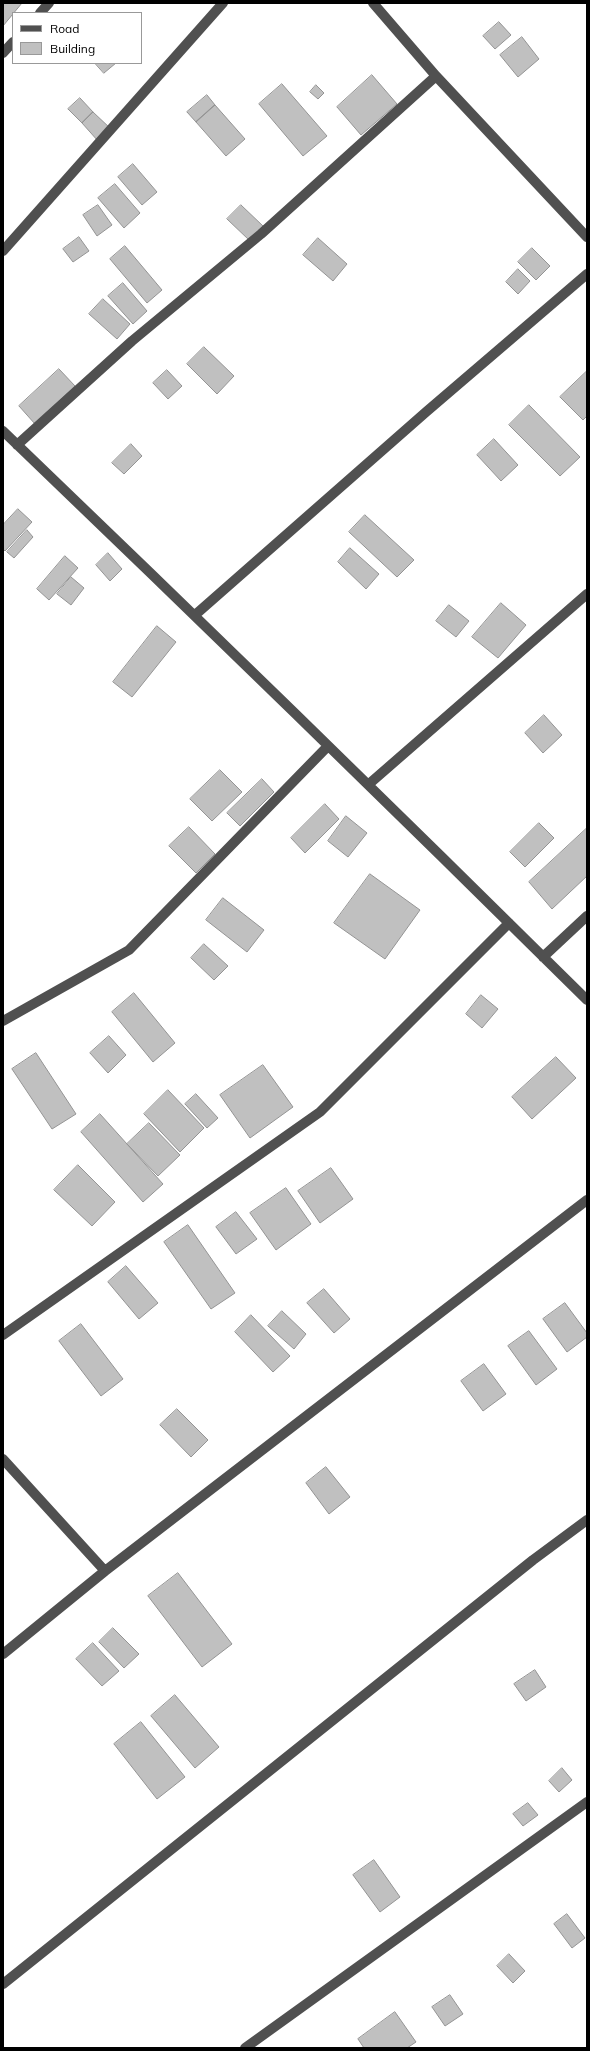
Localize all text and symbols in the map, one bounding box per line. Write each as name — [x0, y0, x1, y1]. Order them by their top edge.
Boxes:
legend — [12, 12, 142, 64]
text: Road — [50, 21, 79, 36]
text: Building — [50, 41, 95, 56]

